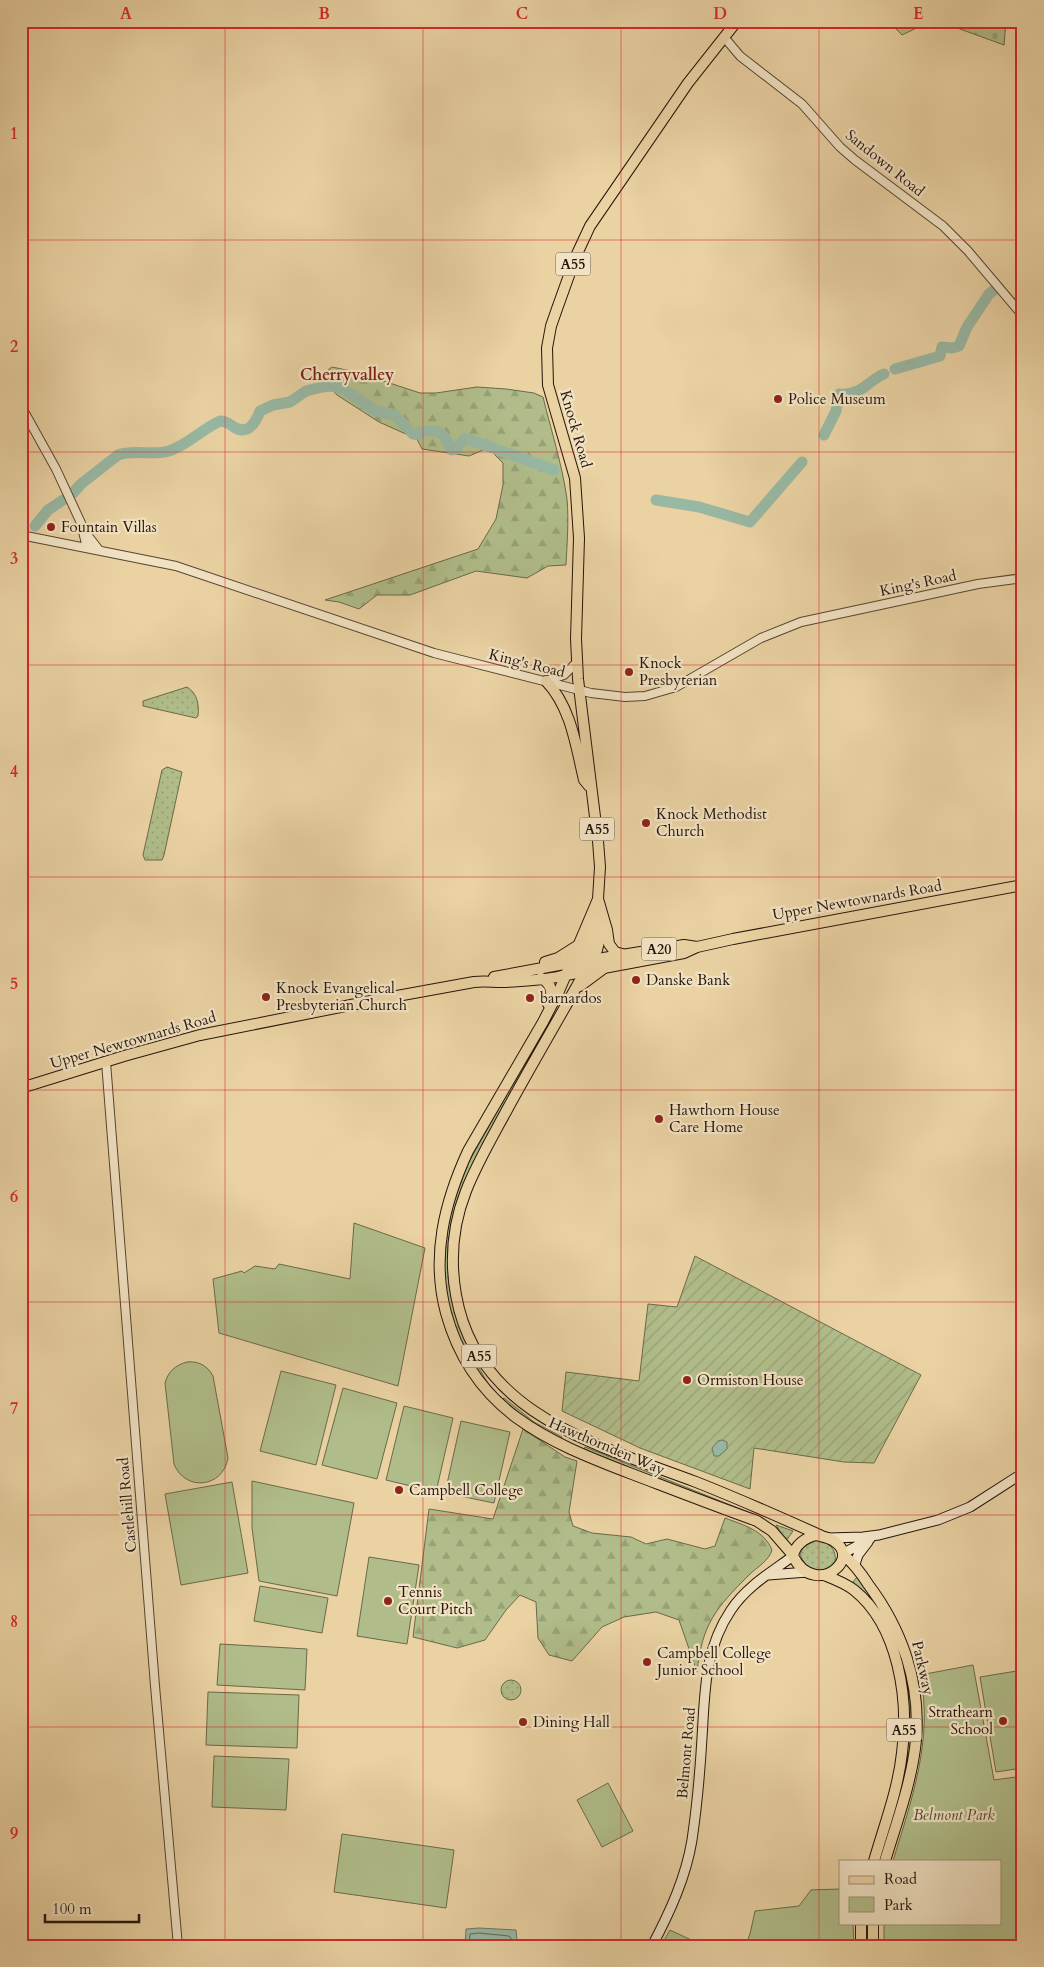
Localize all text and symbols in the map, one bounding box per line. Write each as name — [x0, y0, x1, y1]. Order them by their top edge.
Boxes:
text: A — [120, 3, 132, 25]
text: B — [318, 3, 330, 25]
text: C — [516, 3, 528, 25]
text: D — [713, 3, 727, 25]
text: E — [913, 3, 923, 25]
text: 1 — [10, 123, 18, 145]
street label: Sandown Road — [841, 125, 929, 201]
road number: A55 — [556, 252, 590, 276]
text: 2 — [10, 336, 18, 358]
district label: Cherryvalley — [300, 364, 394, 386]
street label: Knock Road — [555, 388, 597, 470]
place label: Police Museum — [788, 389, 886, 409]
marker: Police Museum — [772, 393, 784, 405]
place label: Fountain Villas — [61, 517, 157, 537]
marker: Fountain Villas — [45, 521, 57, 533]
text: 3 — [10, 548, 18, 570]
street label: King's Road — [878, 565, 958, 601]
street label: King's Road — [487, 644, 567, 682]
place label: Knock Presbyterian — [639, 653, 718, 690]
marker: Knock Presbyterian — [623, 666, 635, 678]
text: 4 — [10, 761, 18, 783]
place label: Knock Methodist Church — [656, 804, 767, 841]
marker: Knock Methodist Church — [640, 817, 652, 829]
road number: A55 — [580, 818, 614, 841]
street label: Upper Newtownards Road — [771, 875, 943, 925]
road number: A20 — [642, 938, 676, 961]
place label: Danske Bank — [646, 970, 730, 990]
text: 5 — [10, 973, 18, 995]
marker: Danske Bank — [630, 974, 642, 986]
place label: Knock Evangelical Presbyterian Church — [276, 978, 408, 1015]
place label: barnardos — [540, 988, 602, 1008]
marker: Knock Evangelical Presbyterian Church — [260, 991, 272, 1003]
marker: barnardos — [524, 992, 536, 1004]
street label: Upper Newtownards Road — [48, 1007, 218, 1073]
place label: Hawthorn House Care Home — [669, 1100, 780, 1137]
marker: Hawthorn House Care Home — [653, 1113, 665, 1125]
text: 6 — [10, 1186, 18, 1208]
road number: A55 — [462, 1344, 496, 1368]
place label: Ormiston House — [697, 1370, 804, 1390]
marker: Ormiston House — [681, 1374, 693, 1386]
text: 7 — [10, 1398, 18, 1420]
street label: Hawthornden Way — [546, 1412, 668, 1480]
street label: Castlehill Road — [113, 1457, 141, 1553]
place label: Campbell College — [409, 1480, 524, 1500]
marker: Campbell College — [393, 1484, 405, 1496]
place label: Tennis Court Pitch — [398, 1582, 474, 1619]
marker: Tennis Court Pitch — [382, 1595, 394, 1607]
text: 8 — [10, 1611, 18, 1633]
street label: Parkway — [907, 1639, 939, 1697]
place label: Campbell College Junior School — [655, 1643, 772, 1680]
marker: Campbell College Junior School — [641, 1656, 653, 1668]
place label: Strathearn School — [929, 1702, 993, 1739]
street label: Belmont Road — [672, 1706, 700, 1800]
place label: Dining Hall — [533, 1712, 610, 1732]
marker: Strathearn School — [997, 1715, 1009, 1727]
marker: Dining Hall — [517, 1716, 529, 1728]
road number: A55 — [886, 1718, 922, 1742]
park label: Belmont Park — [913, 1805, 995, 1825]
text: 9 — [10, 1823, 18, 1845]
legend — [839, 1860, 1002, 1924]
text: Road — [884, 1869, 917, 1889]
scale bar — [45, 1892, 139, 1924]
text: Park — [884, 1895, 913, 1915]
text: 100 m — [52, 1899, 92, 1919]

